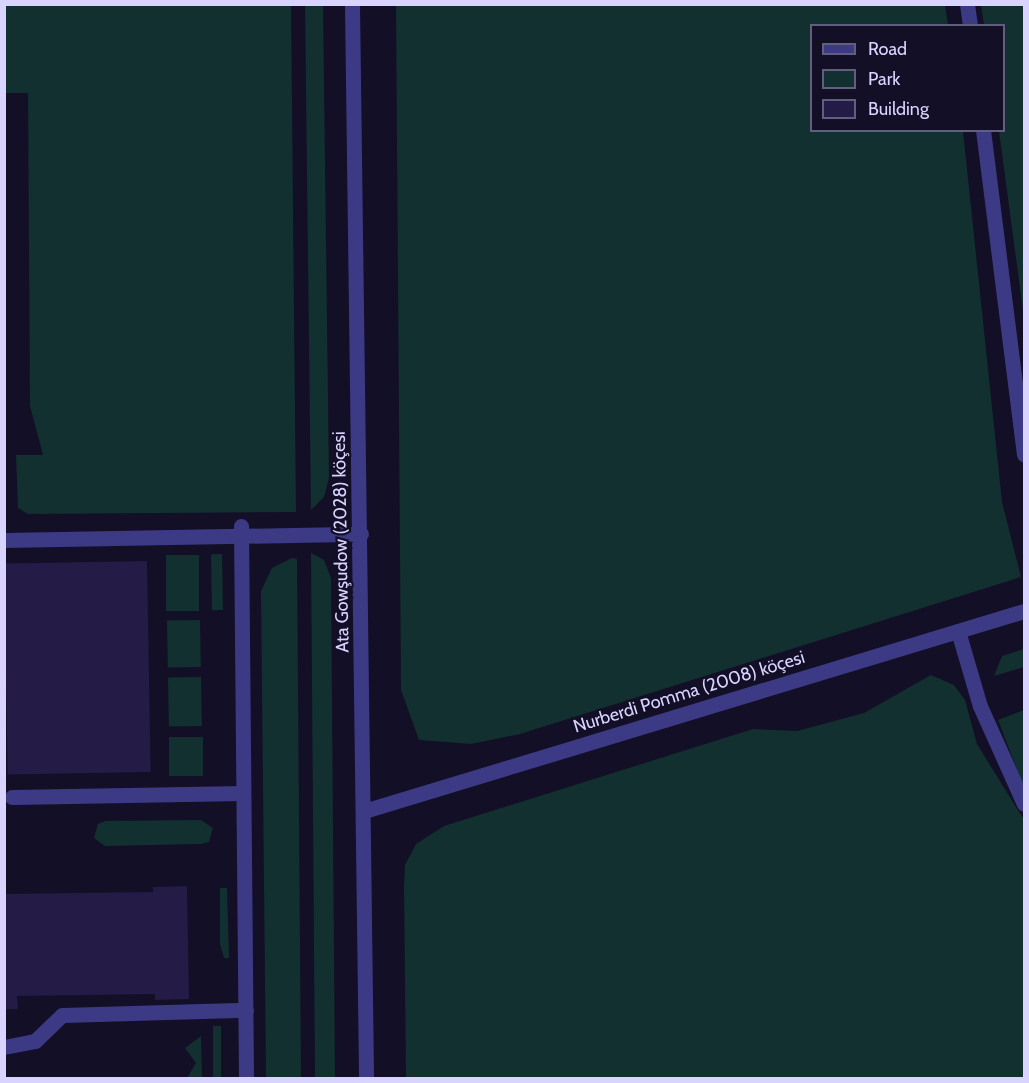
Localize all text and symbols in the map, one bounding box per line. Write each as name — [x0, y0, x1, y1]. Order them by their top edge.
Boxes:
legend — [810, 24, 1005, 132]
text: Road — [868, 38, 907, 60]
text: Park — [868, 68, 900, 90]
text: Building — [868, 98, 929, 120]
street label: Ata Gowşudow (2028) köçesi — [328, 431, 354, 653]
street label: Nurberdi Pomma (2008) köçesi — [571, 646, 807, 738]

